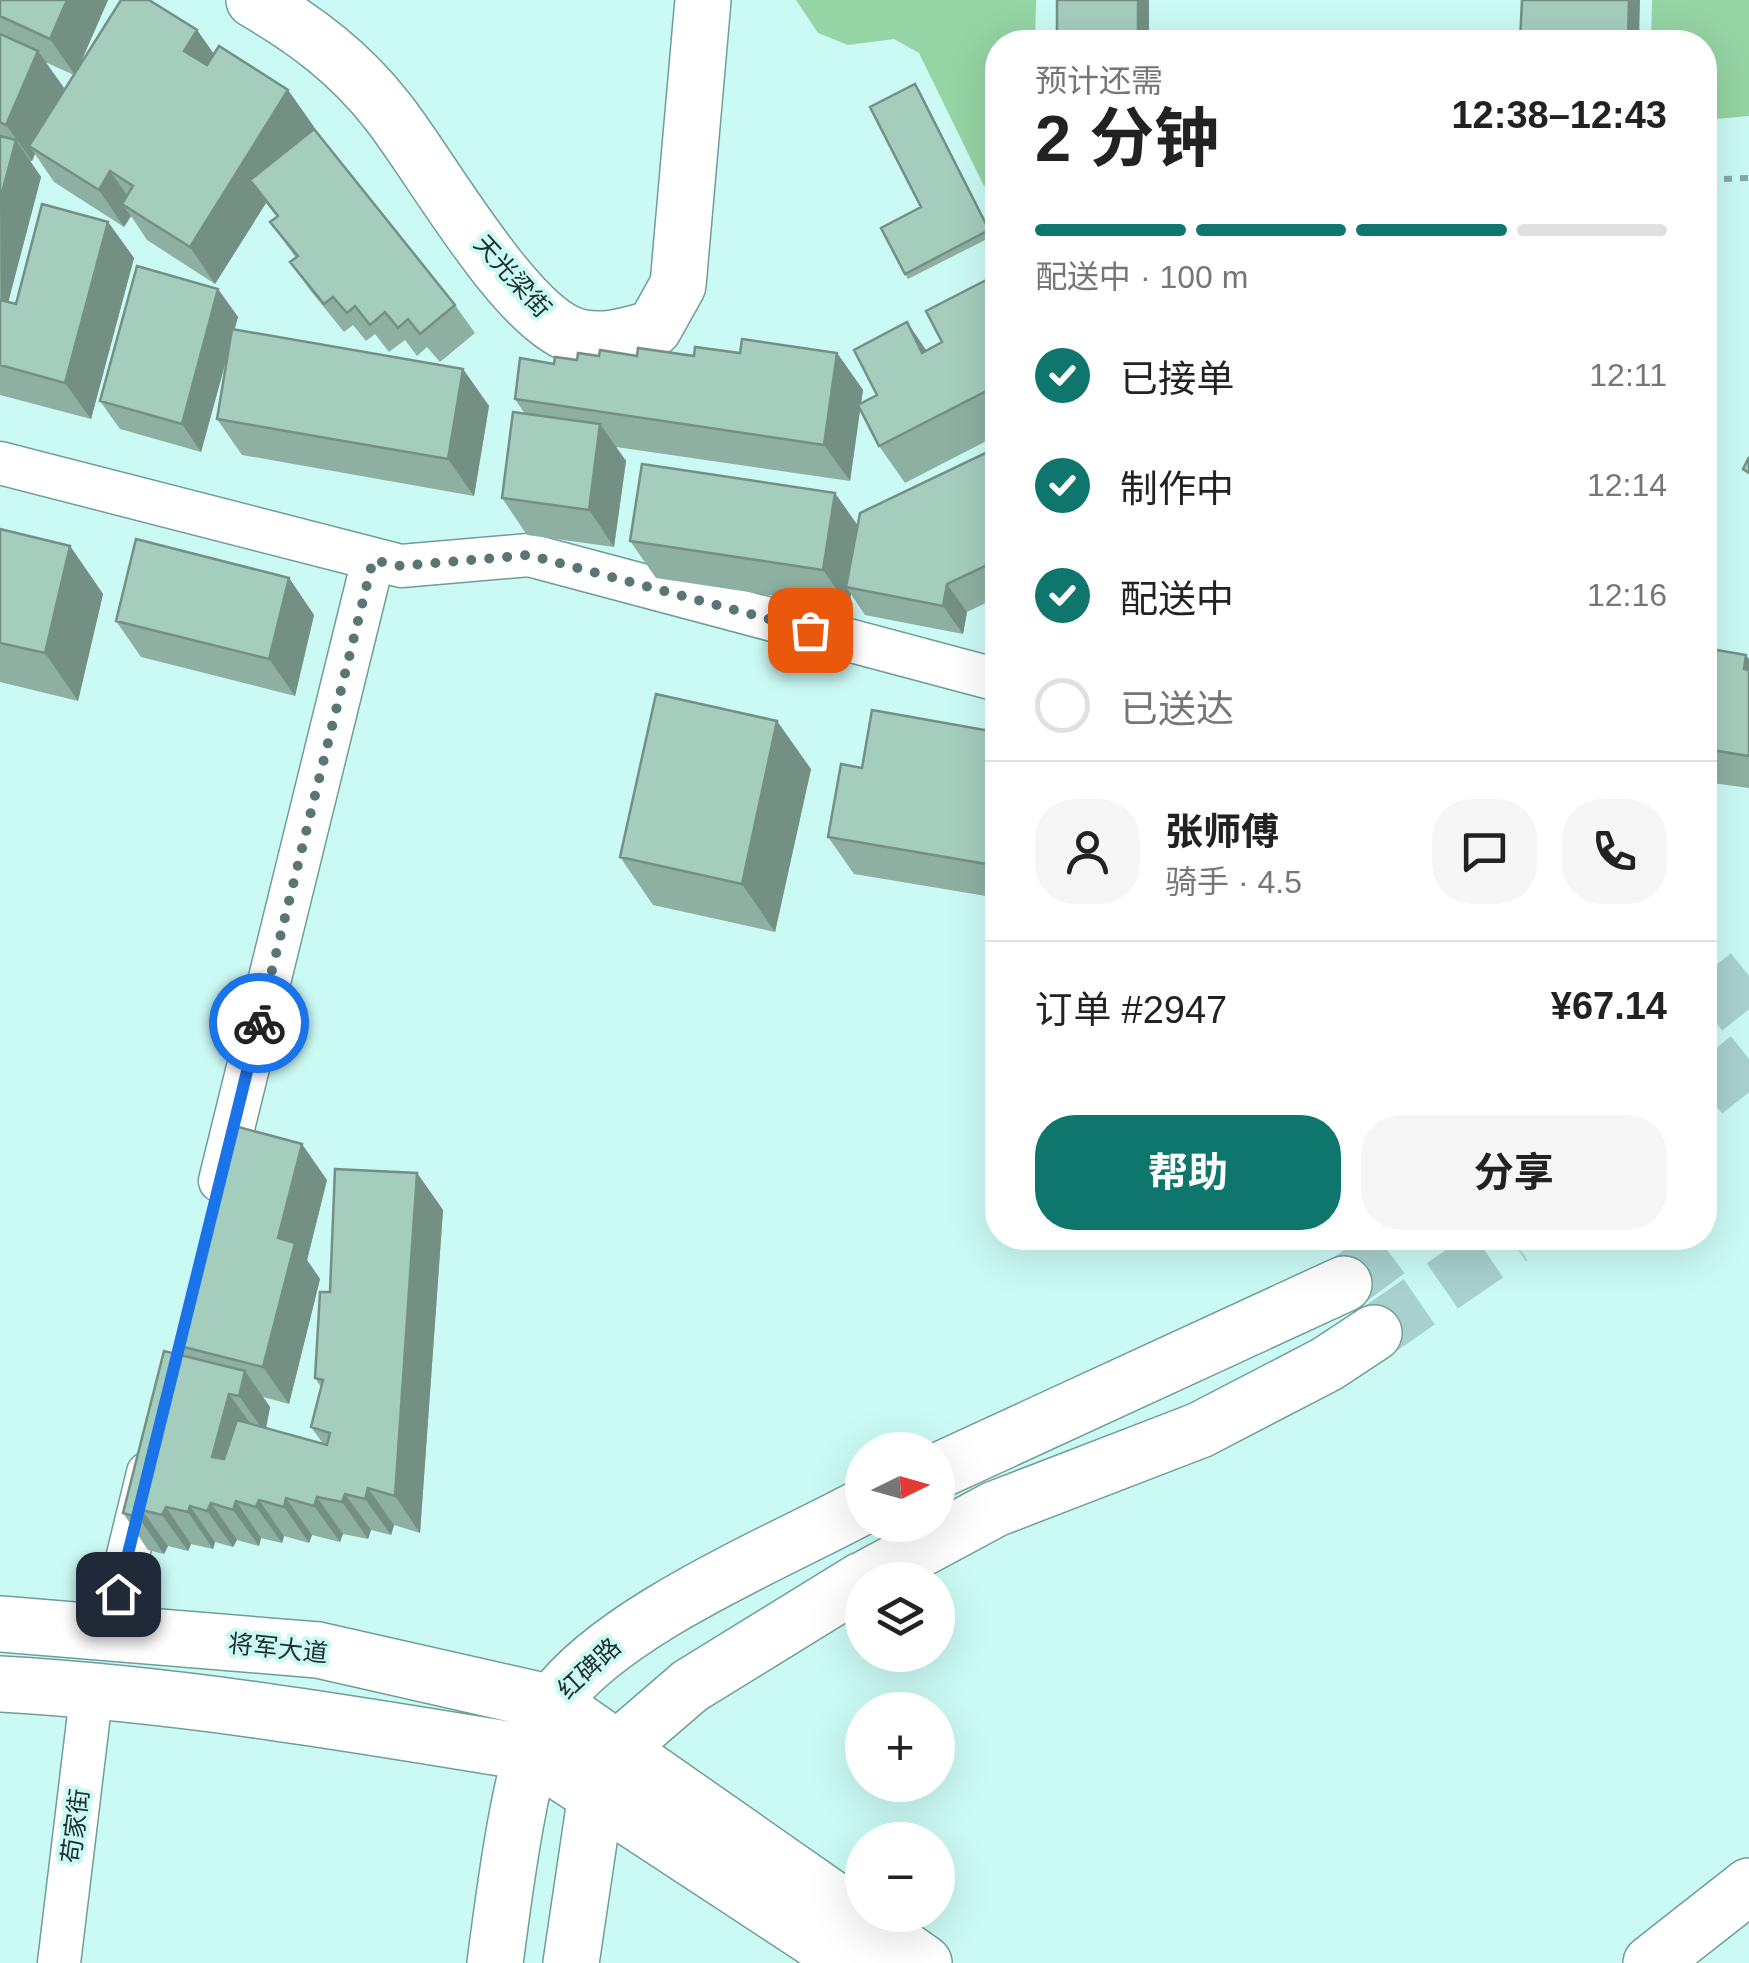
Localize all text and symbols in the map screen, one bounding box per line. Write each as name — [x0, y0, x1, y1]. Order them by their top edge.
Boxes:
text: 预计还需 — [1035, 63, 1163, 99]
text: 12:38–12:43 — [1451, 94, 1667, 136]
text: 2 分钟 — [1035, 102, 1219, 175]
street label: 天光梁街 — [469, 229, 557, 323]
text: 配送中 · 100 m — [1035, 259, 1248, 295]
icon: check — [1035, 348, 1090, 403]
text: 12:11 — [1589, 357, 1667, 393]
text: 已接单 — [1120, 358, 1234, 400]
icon: check — [1035, 458, 1090, 513]
text: 12:14 — [1587, 467, 1667, 503]
text: 制作中 — [1120, 468, 1234, 510]
icon: check — [1035, 568, 1090, 623]
text: 12:16 — [1587, 577, 1667, 613]
text: 配送中 — [1120, 578, 1234, 620]
pin — [768, 588, 853, 673]
icon: bag — [783, 603, 838, 658]
text: 已送达 — [1120, 688, 1234, 730]
button: person — [1035, 799, 1140, 904]
button: chat — [1432, 799, 1537, 904]
button: phone — [1562, 799, 1667, 904]
text: 张师傅 — [1165, 811, 1279, 853]
text: 骑手 · 4.5 — [1165, 864, 1302, 900]
courier — [209, 973, 309, 1073]
text: ¥67.14 — [1551, 985, 1667, 1027]
text: 订单 #2947 — [1035, 989, 1227, 1031]
icon: bike — [232, 996, 287, 1051]
button: 帮助 — [1035, 1115, 1341, 1230]
button: 分享 — [1361, 1115, 1667, 1230]
north arrow — [845, 1432, 955, 1542]
map controls — [845, 1432, 955, 1932]
pin — [76, 1552, 161, 1637]
button: layers — [845, 1562, 955, 1672]
icon: home — [91, 1567, 146, 1622]
street label: 将军大道 — [227, 1629, 329, 1667]
street label: 红碑路 — [552, 1632, 626, 1704]
button: + — [845, 1692, 955, 1802]
street label: 苟家街 — [57, 1787, 93, 1865]
button: − — [845, 1822, 955, 1932]

